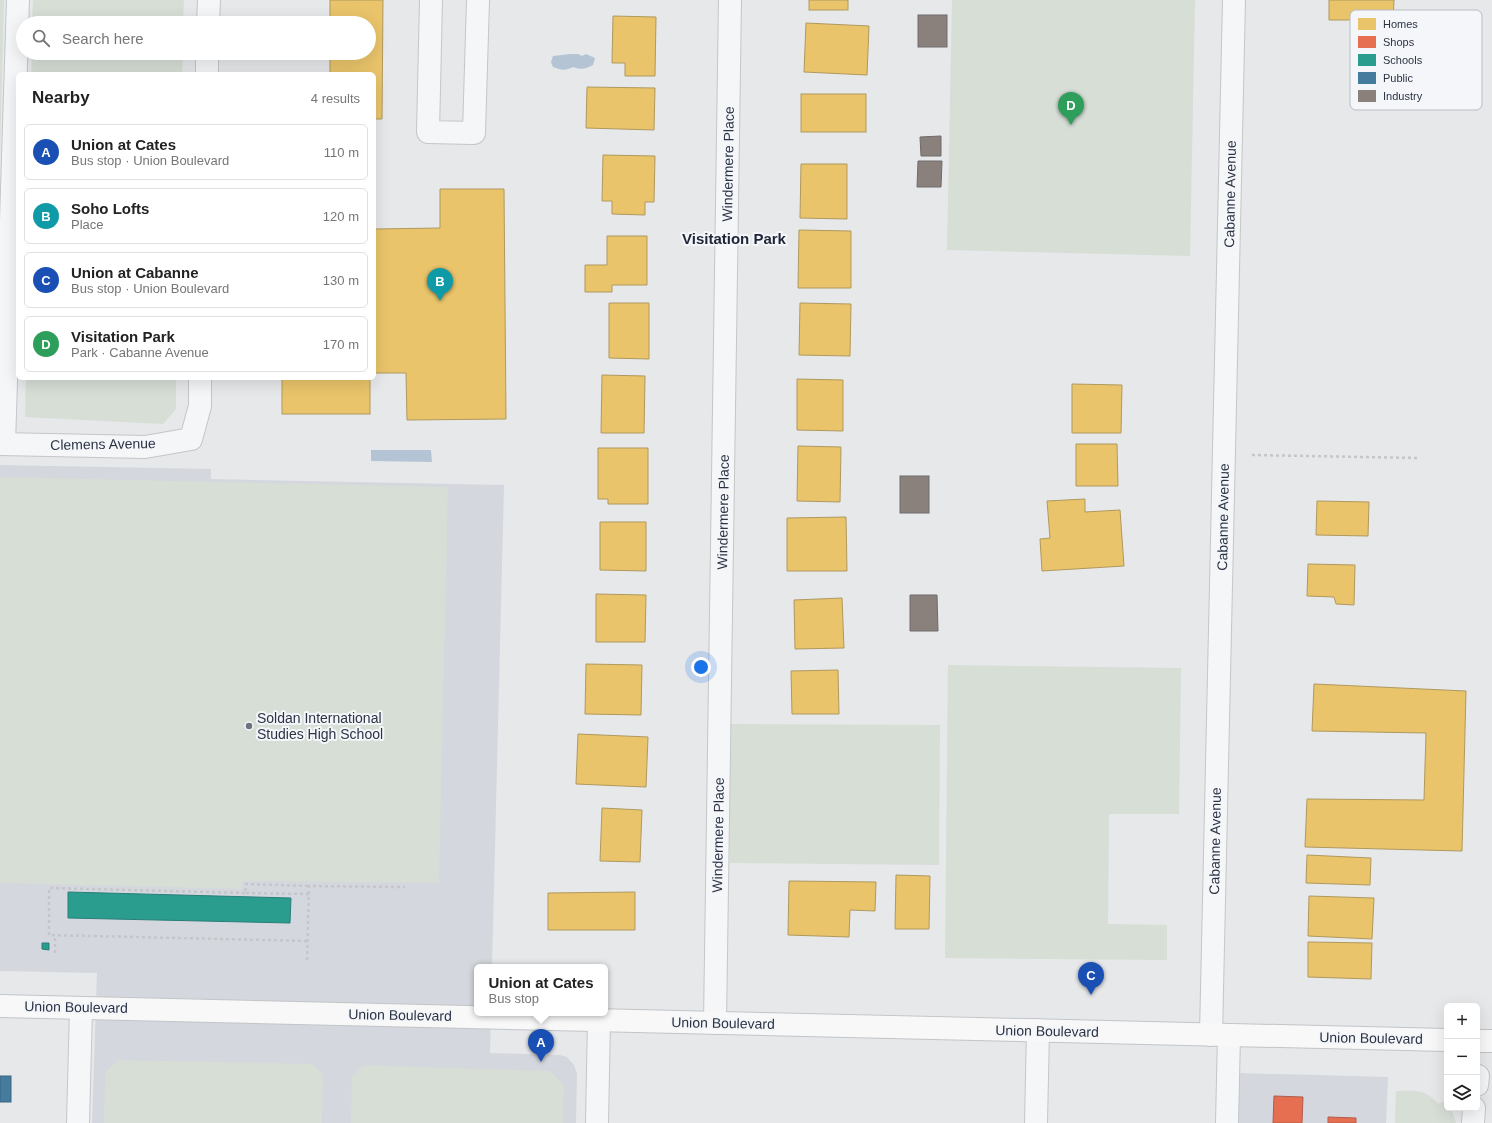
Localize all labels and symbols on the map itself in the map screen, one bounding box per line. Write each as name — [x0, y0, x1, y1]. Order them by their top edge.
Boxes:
legend — [1350, 10, 1482, 110]
text: Homes — [1383, 18, 1418, 30]
text: Shops — [1383, 36, 1415, 48]
text: Schools — [1383, 54, 1423, 66]
text: Public — [1383, 72, 1413, 84]
text: Industry — [1383, 90, 1423, 102]
pin: D — [1058, 92, 1084, 125]
street label: Windermere Place — [719, 106, 737, 222]
street label: Cabanne Avenue — [1221, 140, 1239, 248]
district label: Visitation Park — [682, 230, 787, 247]
pin: B — [427, 268, 453, 301]
street label: Clemens Avenue — [50, 435, 156, 453]
street label: Windermere Place — [714, 454, 732, 570]
street label: Cabanne Avenue — [1214, 463, 1232, 571]
your location — [691, 657, 711, 677]
place label: Soldan International Studies High School — [257, 710, 383, 742]
marker: Soldan International Studies High School — [244, 721, 254, 731]
street label: Windermere Place — [709, 777, 727, 893]
street label: Cabanne Avenue — [1206, 787, 1224, 895]
pin: C — [1078, 962, 1104, 995]
street label: Union Boulevard — [24, 998, 128, 1016]
street label: Union Boulevard — [348, 1006, 452, 1024]
street label: Union Boulevard — [671, 1014, 775, 1032]
street label: Union Boulevard — [995, 1022, 1099, 1040]
pin: A — [528, 1029, 554, 1062]
street label: Union Boulevard — [1319, 1029, 1423, 1047]

